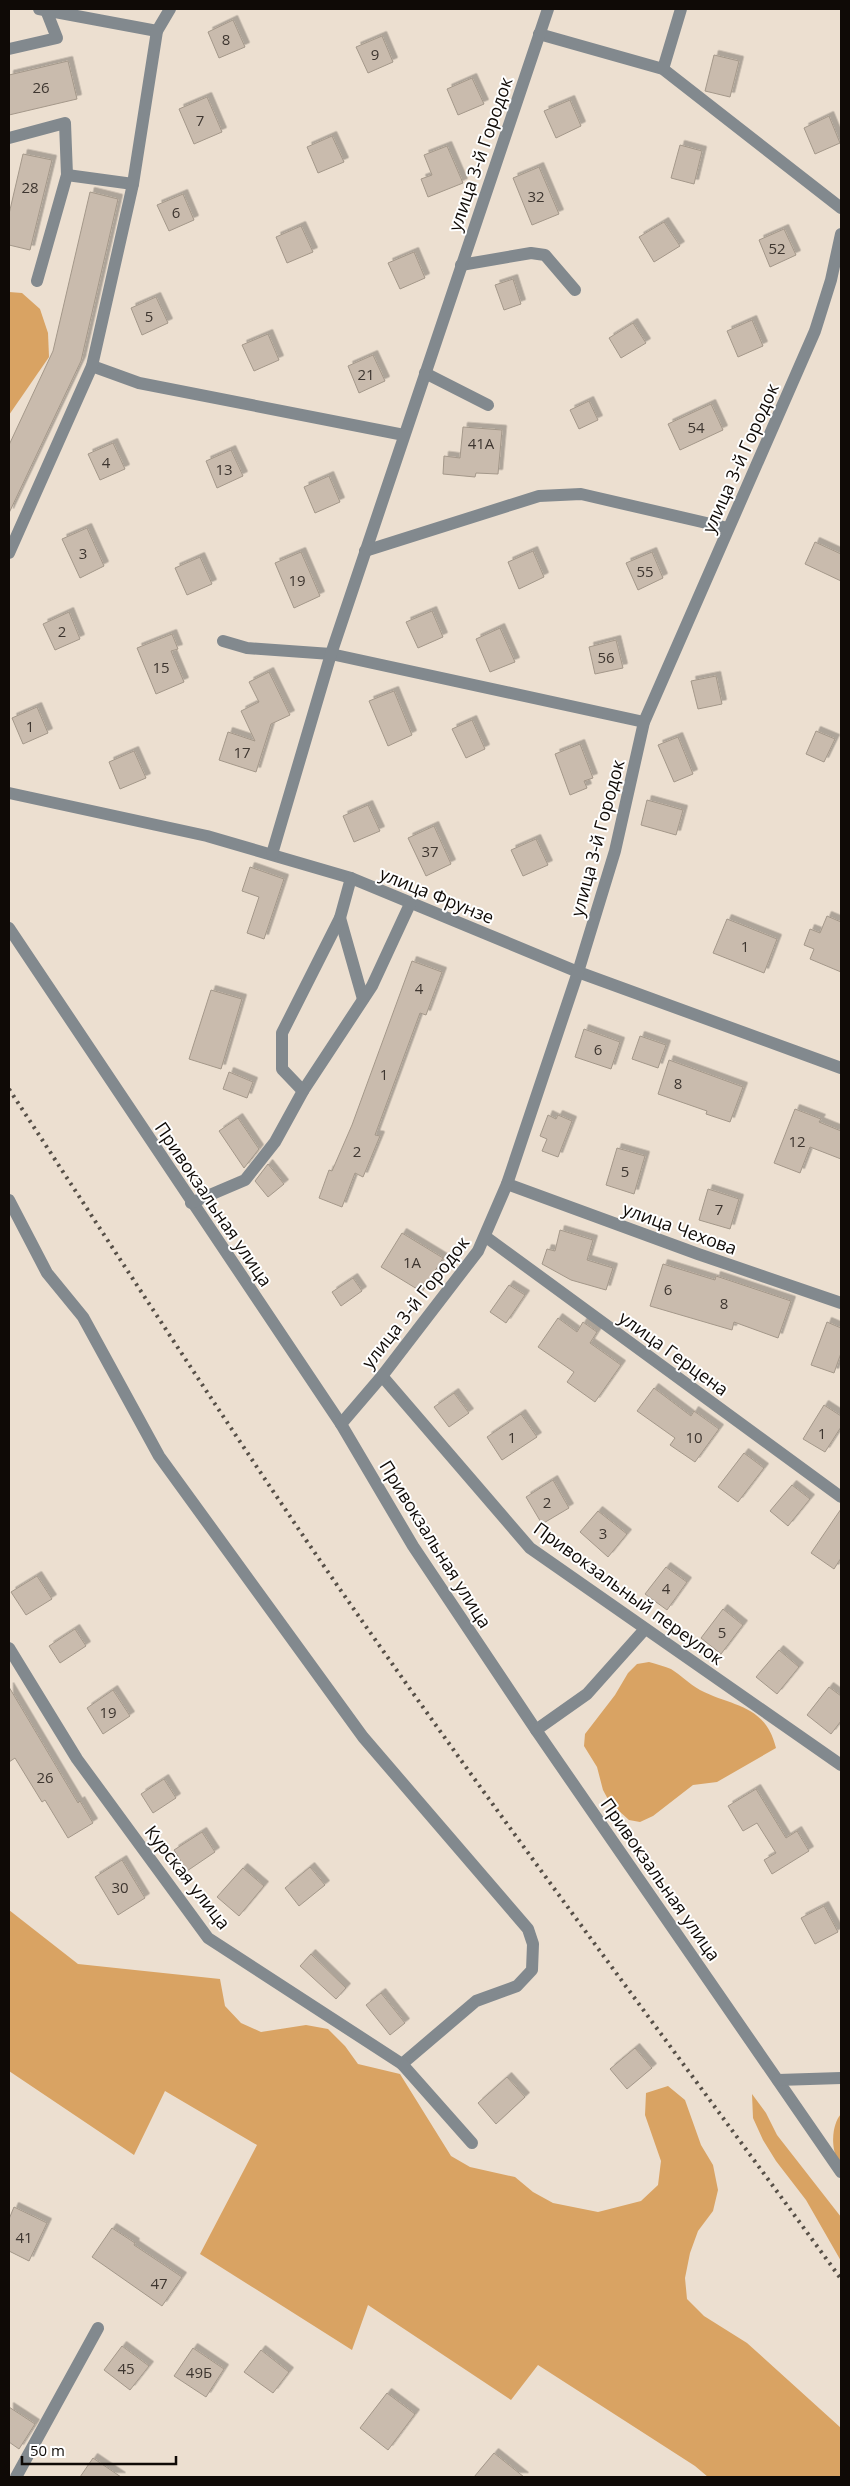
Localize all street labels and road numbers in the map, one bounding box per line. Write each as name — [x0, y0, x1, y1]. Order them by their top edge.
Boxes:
street label: улица 3-й Городок — [442, 73, 518, 234]
street label: улица 3-й Городок — [696, 379, 784, 537]
street label: улица 3-й Городок — [565, 756, 630, 919]
street label: улица Фрунзе — [376, 861, 498, 929]
street label: Привокзальная улица — [150, 1117, 278, 1291]
street label: улица Чехова — [620, 1196, 740, 1260]
street label: улица 3-й Городок — [356, 1230, 475, 1373]
street label: улица Герцена — [614, 1305, 734, 1401]
street label: Привокзальная улица — [374, 1455, 498, 1633]
street label: Привокзальный переулок — [529, 1516, 729, 1670]
street label: Привокзальная улица — [596, 1793, 726, 1965]
street label: Курская улица — [140, 1820, 236, 1934]

